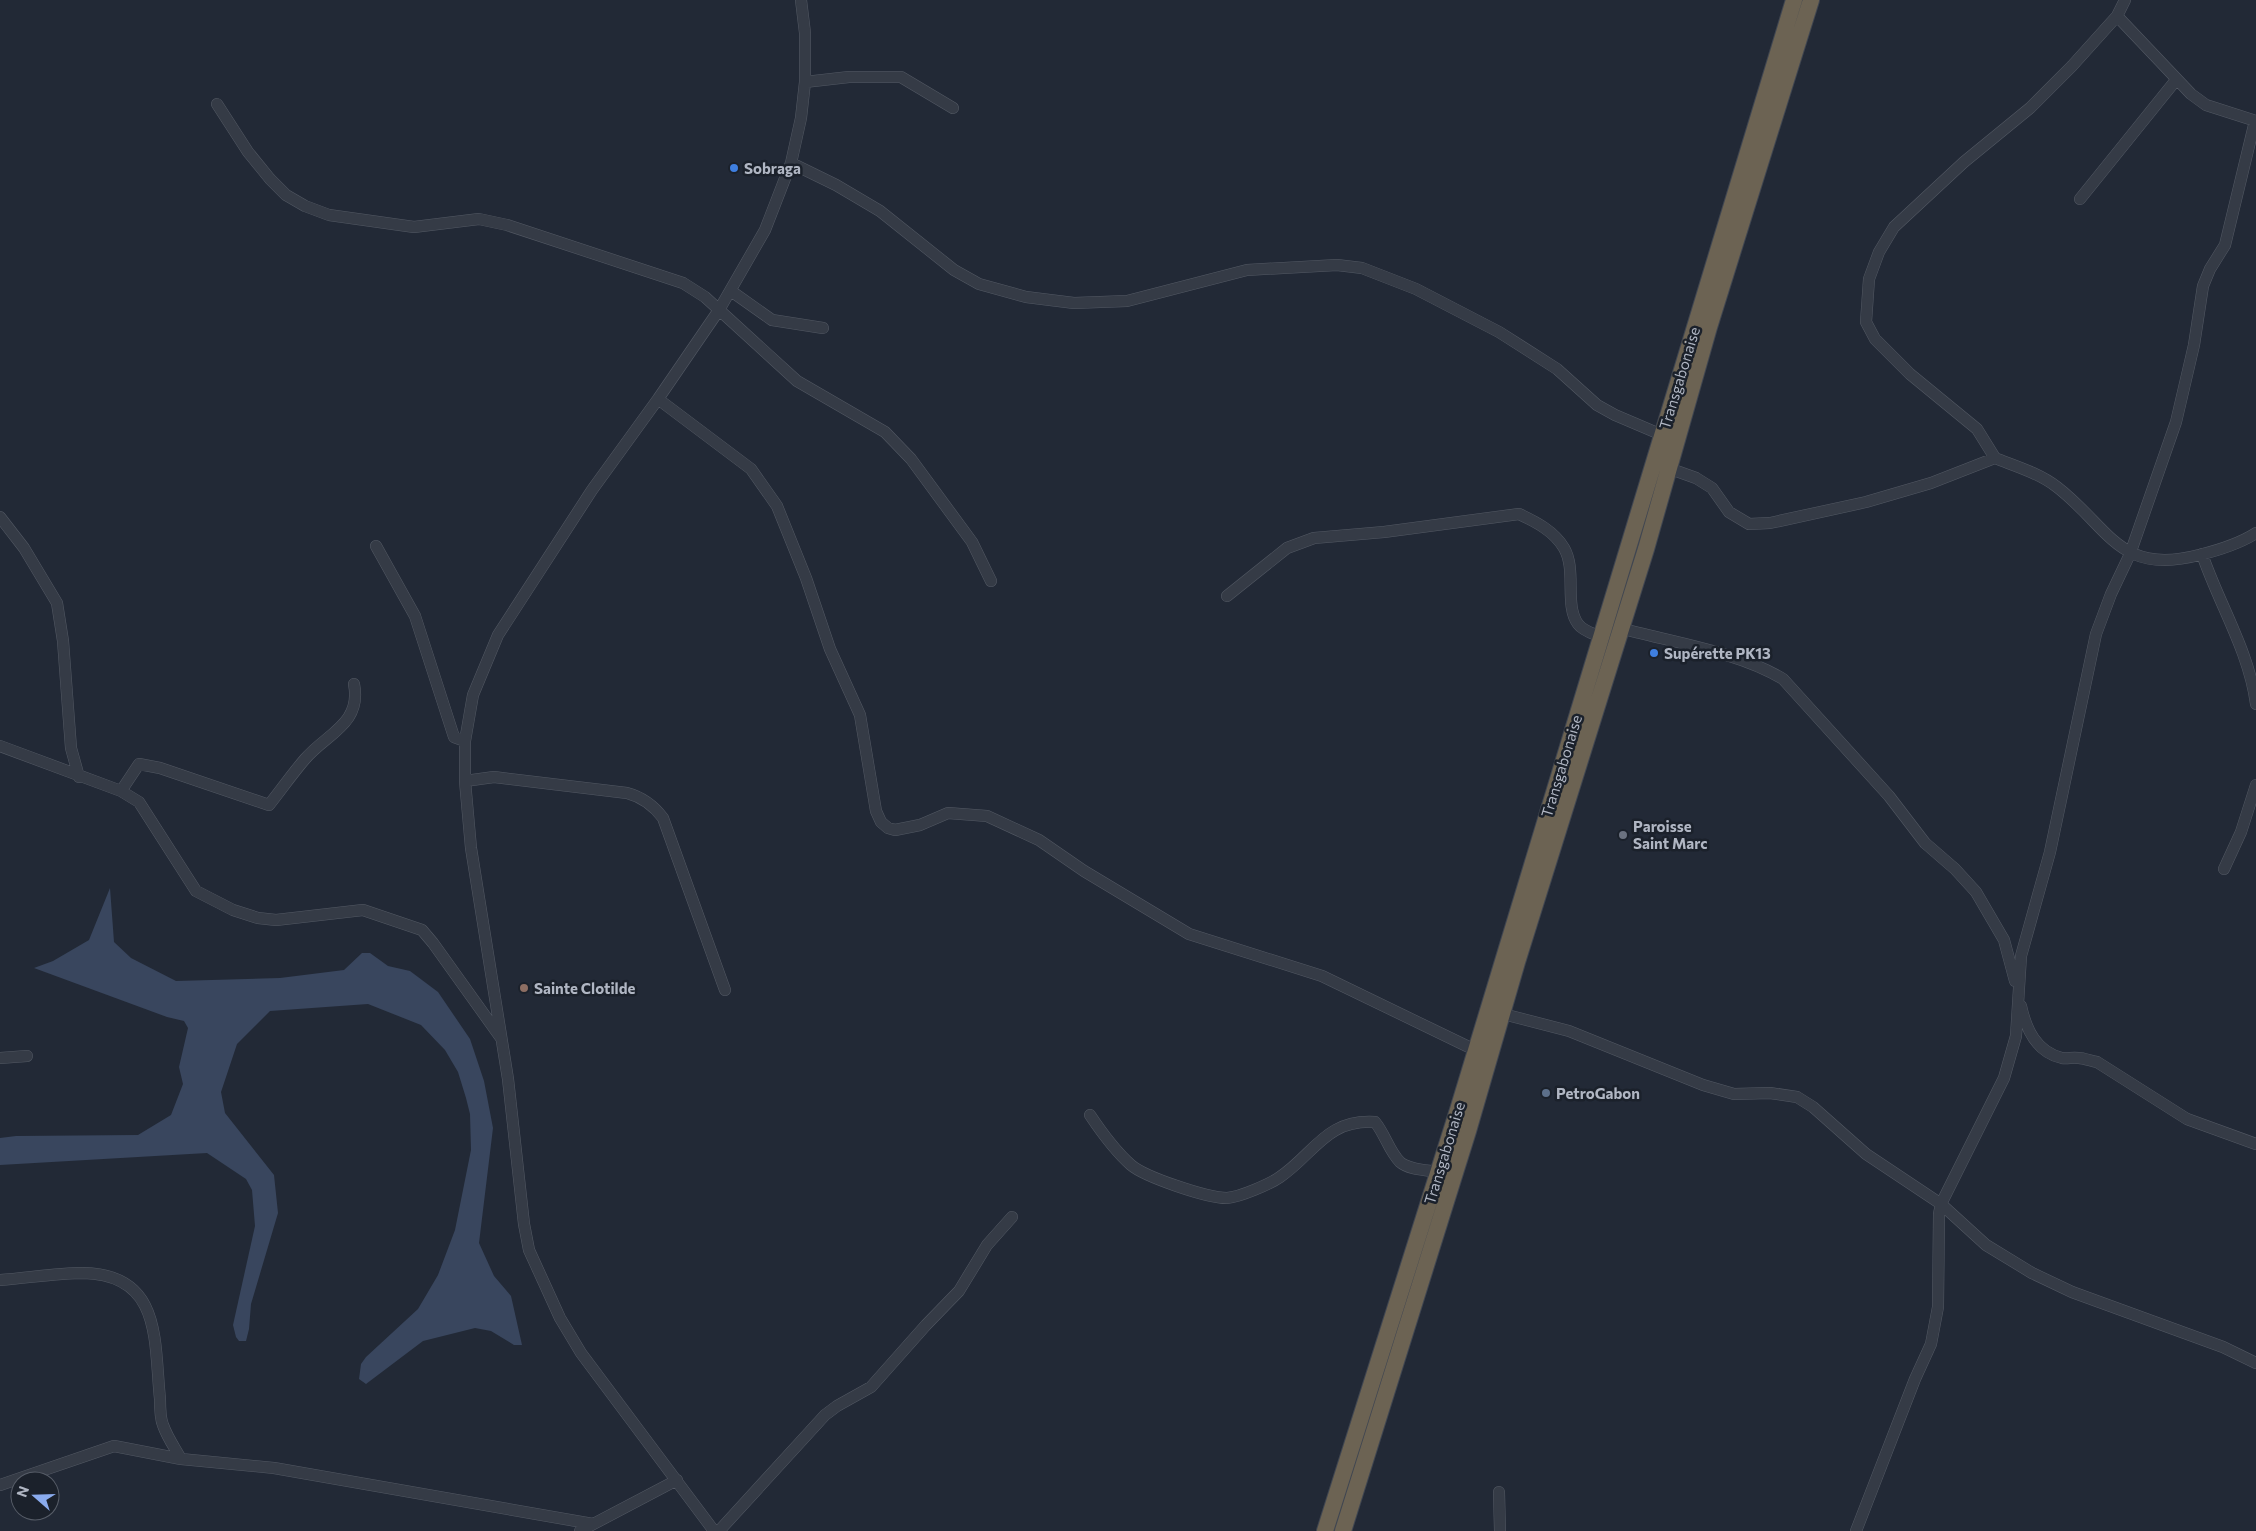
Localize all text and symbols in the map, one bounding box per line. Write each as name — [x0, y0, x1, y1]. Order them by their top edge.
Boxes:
place label: Sobraga — [744, 159, 801, 177]
marker: Sobraga — [728, 162, 740, 174]
street label: Transgabonaise — [1655, 325, 1703, 431]
place label: Supérette PK13 — [1664, 644, 1771, 662]
marker: Supérette PK13 — [1648, 647, 1660, 659]
street label: Transgabonaise — [1537, 713, 1585, 819]
place label: Paroisse Saint Marc — [1633, 817, 1707, 852]
marker: Paroisse Saint Marc — [1617, 829, 1629, 841]
place label: Sainte Clotilde — [534, 979, 635, 997]
marker: Sainte Clotilde — [518, 982, 530, 994]
place label: PetroGabon — [1556, 1084, 1640, 1102]
marker: PetroGabon — [1540, 1087, 1552, 1099]
street label: Transgabonaise — [1420, 1100, 1468, 1206]
north arrow — [10, 1471, 60, 1521]
text: N — [13, 1484, 32, 1499]

